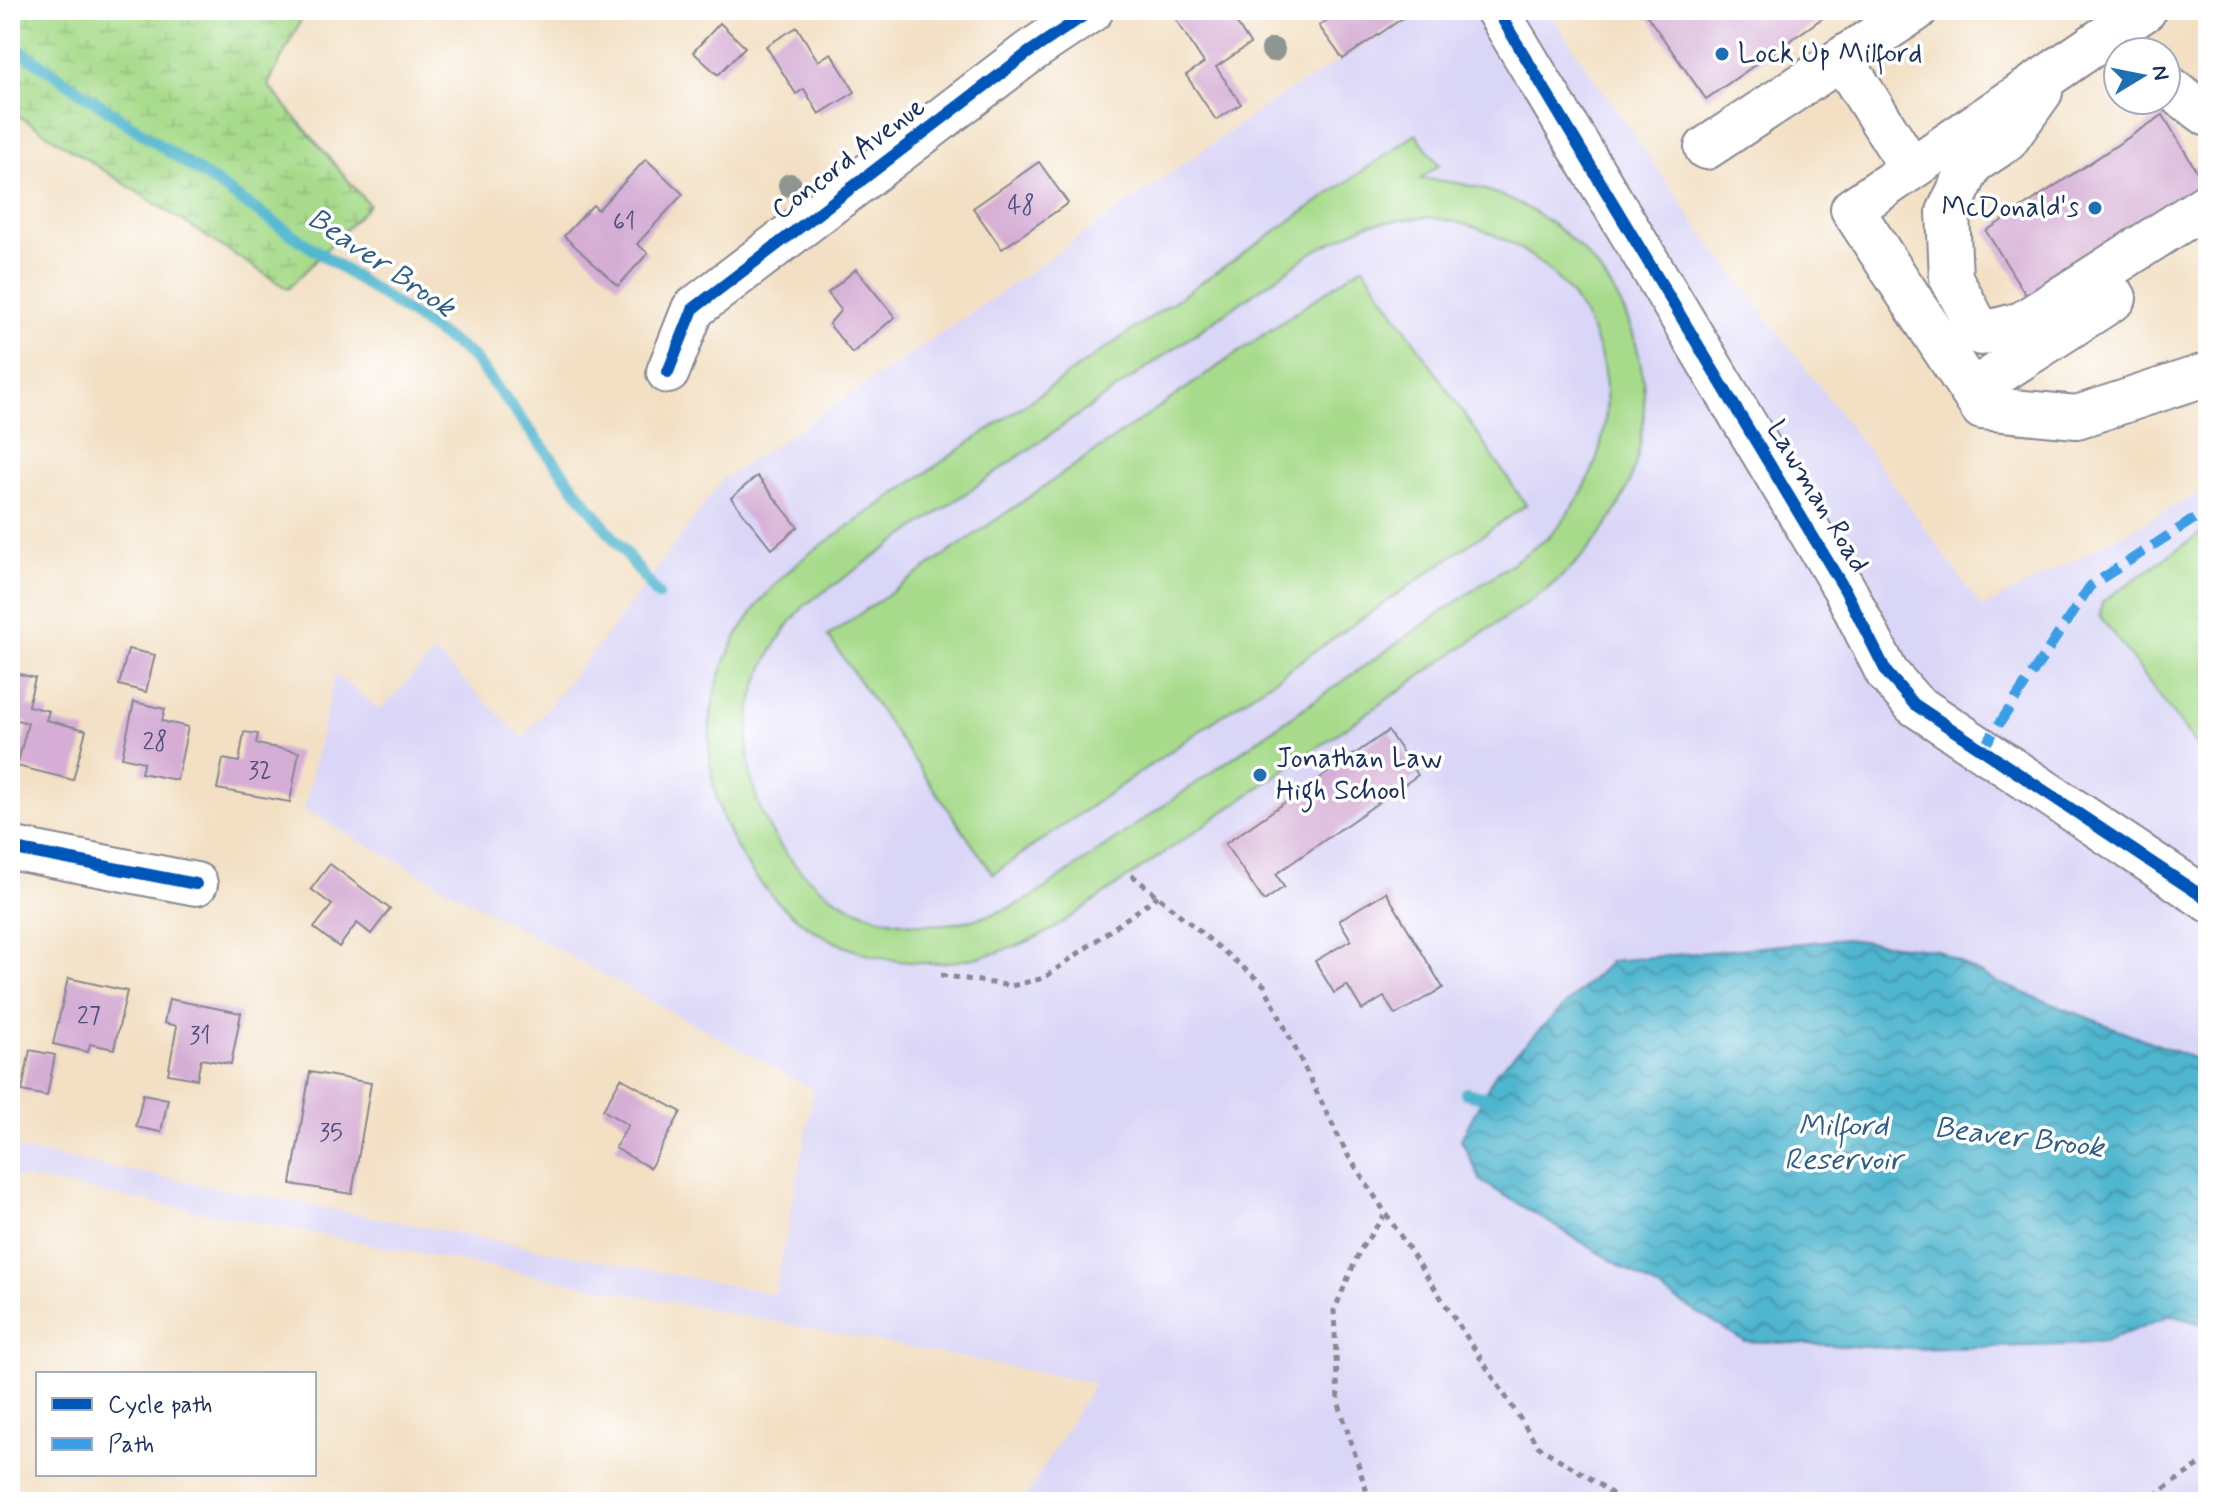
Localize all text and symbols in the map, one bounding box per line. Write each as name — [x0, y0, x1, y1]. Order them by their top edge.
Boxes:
place label: Lock Up Milford — [1738, 36, 1922, 75]
north arrow — [2102, 36, 2182, 116]
marker: Lock Up Milford — [1713, 45, 1731, 63]
text: N — [2145, 63, 2175, 83]
street label: Concord Avenue — [765, 89, 933, 229]
place label: McDonald's — [1942, 190, 2079, 227]
house number: 48 — [1007, 191, 1035, 222]
water label: Beaver Brook — [300, 199, 464, 328]
marker: McDonald's — [2086, 199, 2104, 217]
house number: 61 — [613, 207, 635, 238]
street label: Lawman Road — [1757, 414, 1877, 580]
house number: 28 — [143, 727, 167, 758]
place label: Jonathan Law High School — [1276, 741, 1442, 813]
house number: 32 — [248, 756, 272, 787]
marker: Jonathan Law High School — [1251, 766, 1269, 784]
house number: 27 — [77, 1001, 101, 1032]
house number: 31 — [189, 1021, 211, 1052]
water label: Milford Reservoir — [1784, 1107, 1906, 1180]
water label: Beaver Brook — [1932, 1108, 2108, 1168]
house number: 35 — [319, 1118, 343, 1149]
legend — [36, 1372, 316, 1476]
text: Cycle path — [108, 1390, 213, 1421]
text: Path — [108, 1430, 154, 1461]

